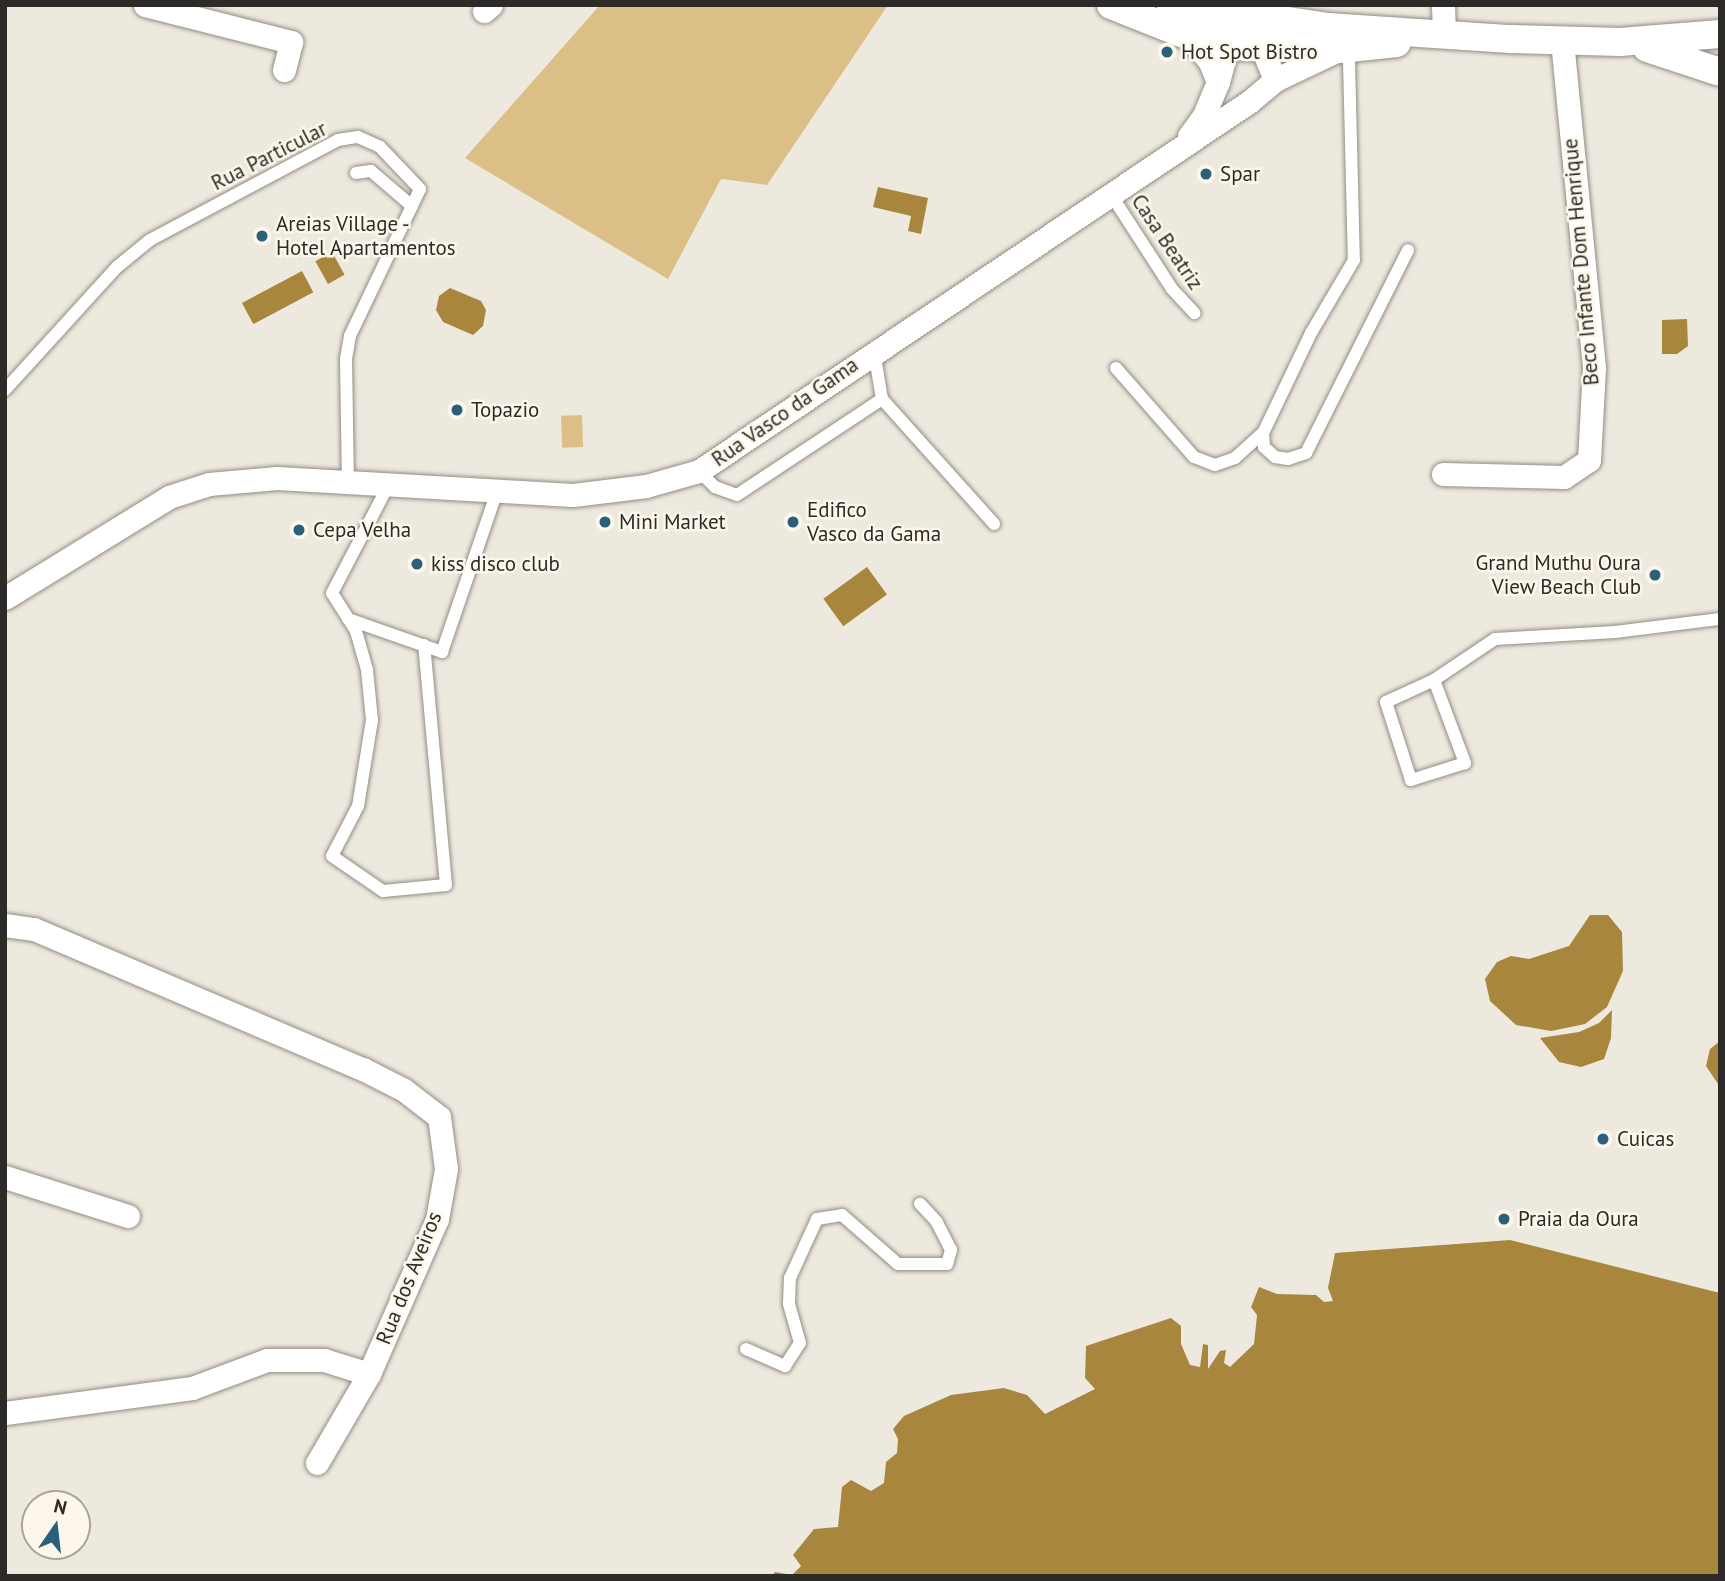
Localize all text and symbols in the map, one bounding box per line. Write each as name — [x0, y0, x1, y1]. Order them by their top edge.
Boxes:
place label: Hot Spot Bistro — [1181, 39, 1318, 65]
marker: Hot Spot Bistro — [1159, 44, 1175, 60]
street label: Rua Particular — [207, 116, 331, 196]
street label: Beco Infante Dom Henrique — [1558, 137, 1604, 387]
place label: Spar — [1220, 161, 1260, 187]
marker: Spar — [1198, 166, 1214, 182]
street label: Casa Beatriz — [1126, 190, 1208, 294]
place label: Areias Village - Hotel Apartamentos — [276, 211, 456, 261]
marker: Areias Village - Hotel Apartamentos — [254, 228, 270, 244]
street label: Rua Vasco da Gama — [707, 352, 863, 472]
place label: Topazio — [471, 397, 539, 423]
marker: Topazio — [449, 402, 465, 418]
place label: Edifico Vasco da Gama — [807, 497, 941, 547]
place label: Mini Market — [619, 509, 726, 535]
marker: Mini Market — [597, 514, 613, 530]
marker: Edifico Vasco da Gama — [785, 514, 801, 530]
place label: Cepa Velha — [313, 517, 412, 543]
marker: Cepa Velha — [291, 522, 307, 538]
place label: Grand Muthu Oura View Beach Club — [1475, 550, 1641, 600]
place label: kiss disco club — [431, 551, 560, 577]
marker: kiss disco club — [409, 556, 425, 572]
marker: Grand Muthu Oura View Beach Club — [1647, 567, 1663, 583]
place label: Cuicas — [1617, 1126, 1674, 1152]
marker: Cuicas — [1595, 1131, 1611, 1147]
place label: Praia da Oura — [1518, 1206, 1639, 1232]
street label: Rua dos Aveiros — [371, 1208, 447, 1348]
marker: Praia da Oura — [1496, 1211, 1512, 1227]
north arrow — [21, 1490, 91, 1560]
text: N — [52, 1493, 70, 1520]

